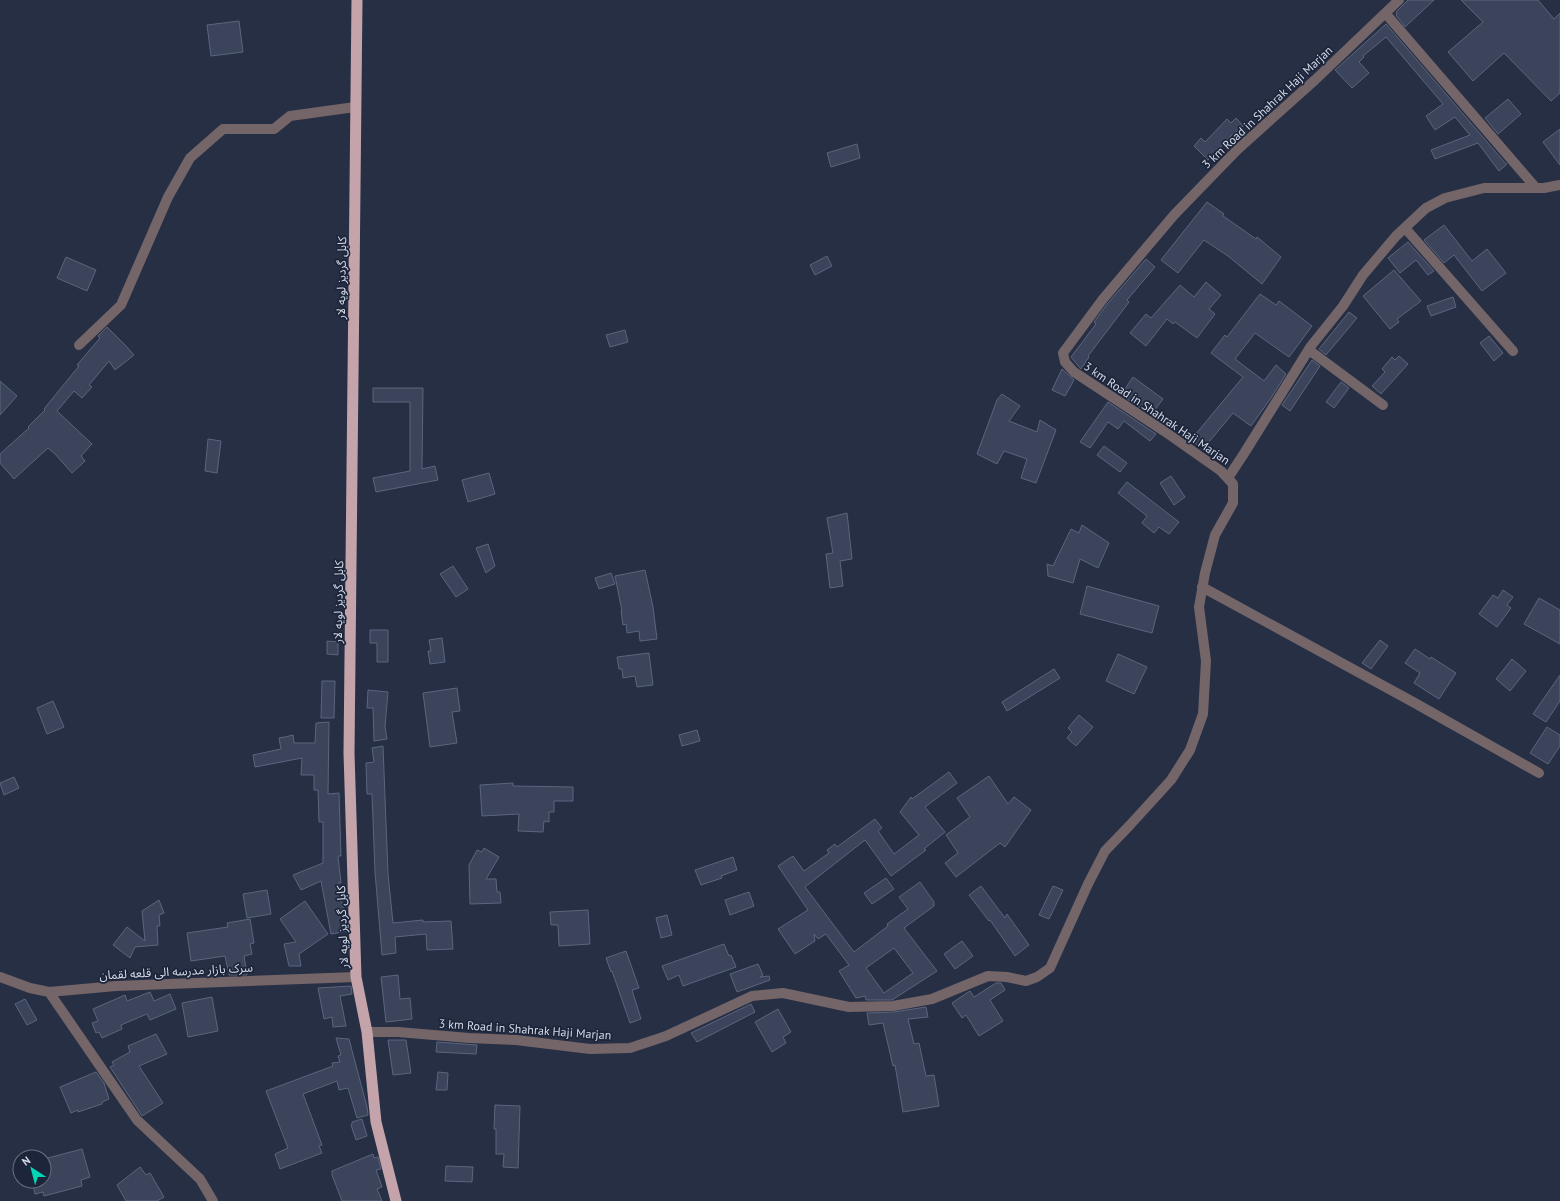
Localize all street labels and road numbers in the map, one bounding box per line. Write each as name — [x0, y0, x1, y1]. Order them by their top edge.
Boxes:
street label: 3 km Road in Shahrak Haji Marjan — [1199, 43, 1335, 171]
street label: کابل گردیز لویه لار — [333, 235, 349, 321]
street label: 3 km Road in Shahrak Haji Marjan — [1081, 358, 1233, 468]
street label: کابل گردیز لویه لار — [330, 559, 346, 645]
street label: کابل گردیز لویه لار — [333, 884, 351, 970]
street label: سرک بازار مدرسه الی قلعه لقمان — [99, 959, 253, 983]
street label: 3 km Road in Shahrak Haji Marjan — [438, 1015, 612, 1043]

